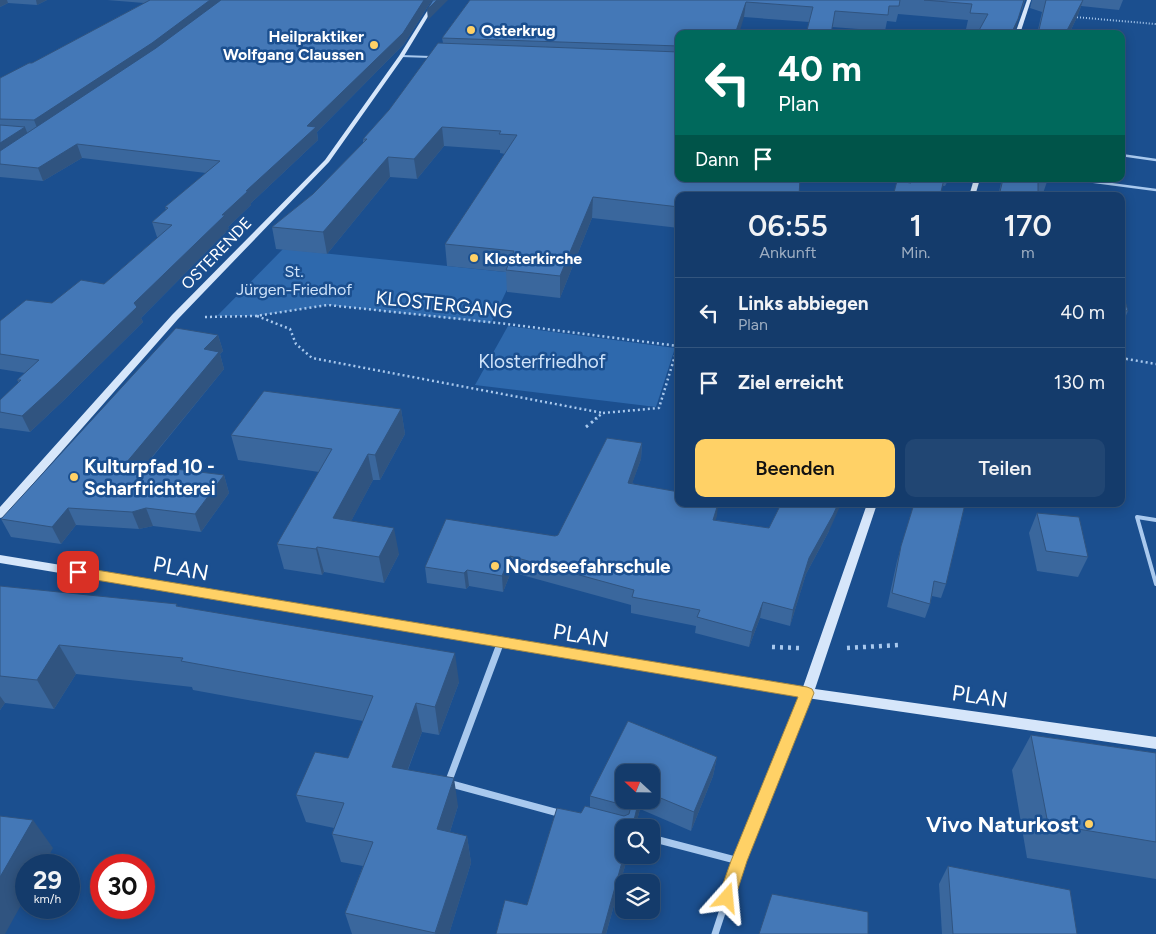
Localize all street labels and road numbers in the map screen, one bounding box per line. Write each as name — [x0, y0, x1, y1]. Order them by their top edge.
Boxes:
street label: OSTERENDE — [177, 213, 255, 293]
street label: KLOSTERGANG — [374, 286, 514, 323]
street label: PLAN — [151, 550, 211, 587]
street label: PLAN — [551, 618, 611, 653]
street label: PLAN — [950, 679, 1010, 714]

